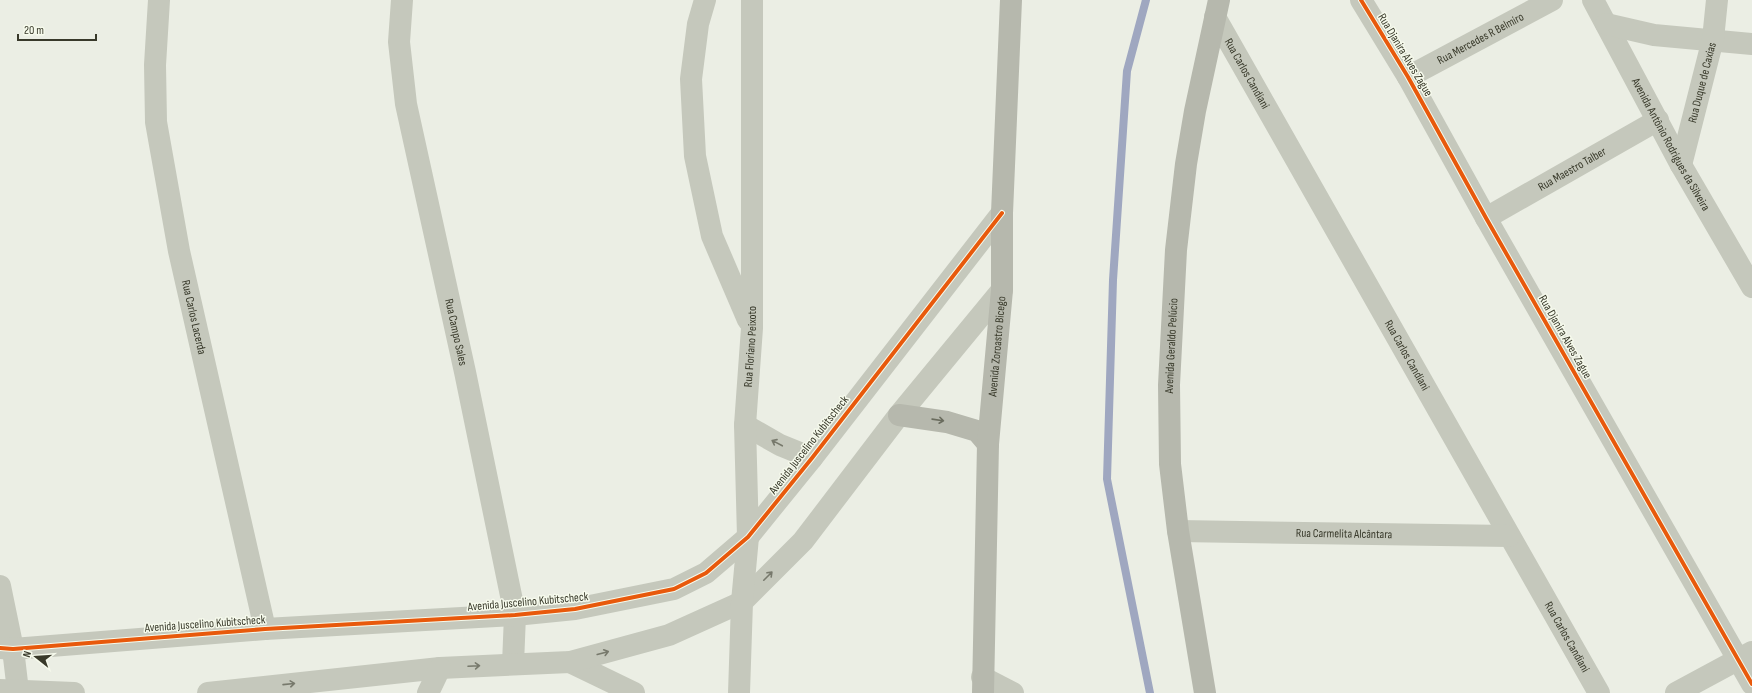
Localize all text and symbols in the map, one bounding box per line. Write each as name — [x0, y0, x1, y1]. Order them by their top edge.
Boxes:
street label: Rua Mercedes R Belmiro — [1434, 9, 1526, 68]
street label: Rua Djanira Alves Zague — [1374, 11, 1436, 99]
scale bar — [18, 16, 96, 42]
text: 20 m — [24, 23, 44, 38]
street label: Rua Carlos Candiani — [1221, 36, 1273, 112]
street label: Rua Duque de Caxias — [1684, 41, 1719, 124]
street label: Avenida Antônio Rodrigues da Silveira — [1628, 74, 1714, 214]
street label: Rua Maestro Talber — [1535, 143, 1609, 194]
street label: Rua Carlos Lacerda — [178, 278, 210, 356]
street label: Rua Djanira Alves Zague — [1535, 292, 1595, 382]
street label: Avenida Zoroastro Bicego — [985, 295, 1009, 398]
street label: Rua Campo Sales — [442, 297, 471, 367]
street label: Avenida Geraldo Pelúcio — [1161, 298, 1181, 395]
street label: Rua Floriano Peixoto — [740, 306, 760, 388]
street label: Rua Carlos Candiani — [1381, 317, 1433, 393]
street label: Avenida Juscelino Kubitscheck — [765, 392, 852, 498]
one-way arrow — [931, 416, 944, 424]
one-way arrow — [772, 439, 784, 446]
street label: Rua Carmelita Alcântara — [1296, 525, 1393, 542]
one-way arrow — [763, 571, 773, 581]
street label: Avenida Juscelino Kubitscheck — [466, 589, 589, 615]
street label: Rua Carlos Candiani — [1541, 599, 1593, 675]
street label: Avenida Juscelino Kubitscheck — [143, 612, 266, 636]
north arrow — [16, 637, 56, 677]
text: N — [20, 649, 34, 659]
one-way arrow — [596, 649, 609, 656]
one-way arrow — [467, 662, 480, 670]
one-way arrow — [282, 680, 295, 688]

